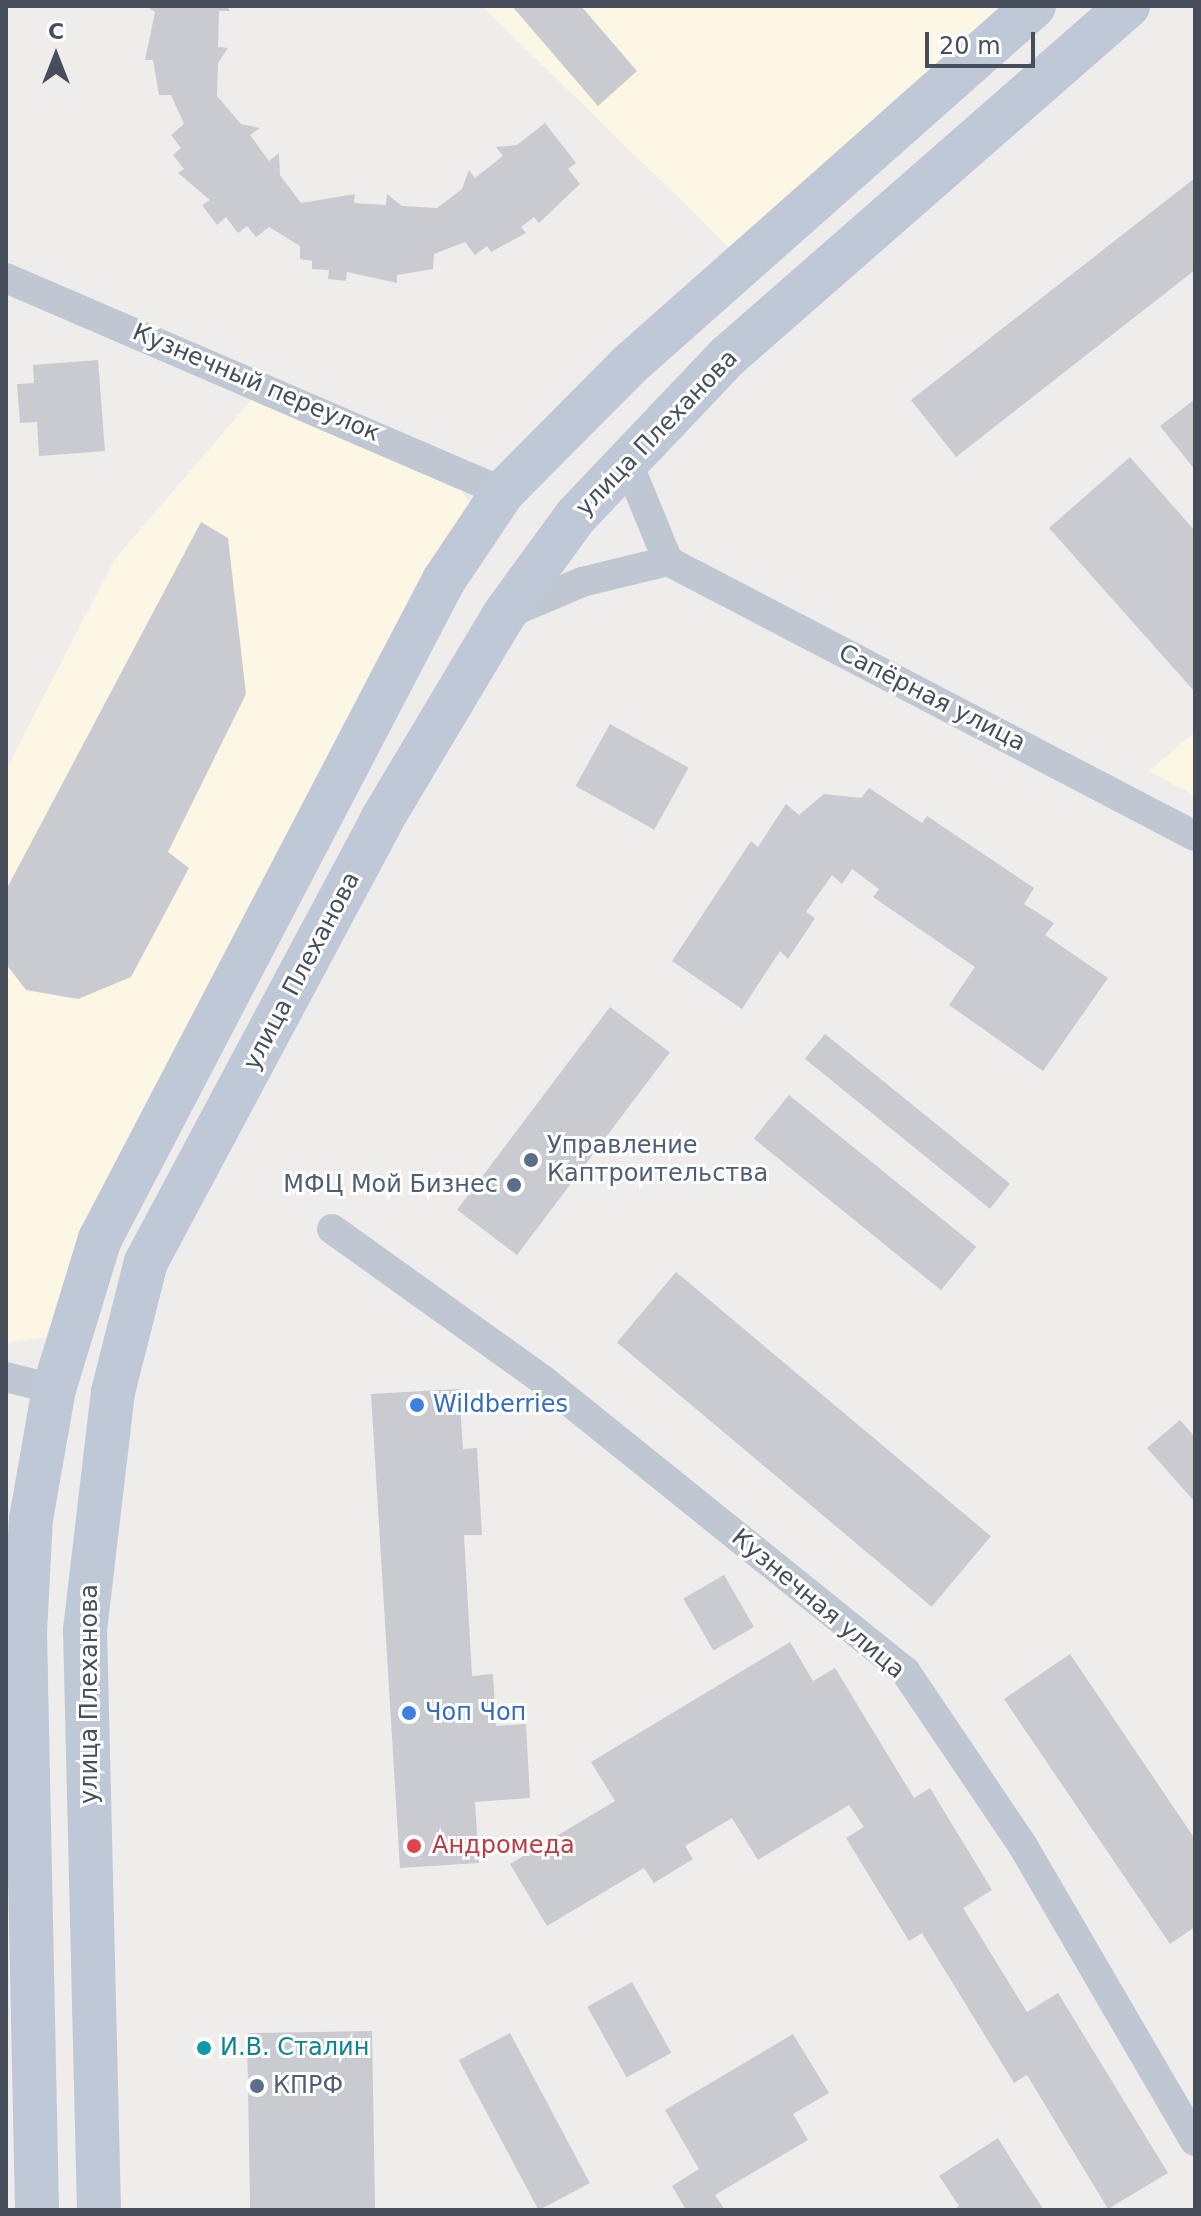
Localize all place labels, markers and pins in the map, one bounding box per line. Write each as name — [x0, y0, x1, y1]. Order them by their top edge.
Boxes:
place label: Управление Каптроительства — [547, 1132, 768, 1188]
marker: Управление Каптроительства — [522, 1151, 540, 1169]
place label: МФЦ Мой Бизнес — [283, 1171, 498, 1199]
marker: МФЦ Мой Бизнес — [505, 1176, 523, 1194]
place label: Wildberries — [433, 1391, 568, 1419]
marker: Wildberries — [408, 1396, 426, 1414]
place label: Чоп Чоп — [425, 1699, 526, 1727]
marker: Чоп Чоп — [400, 1704, 418, 1722]
place label: Андромеда — [432, 1832, 575, 1860]
marker: Андромеда — [403, 1835, 425, 1857]
place label: И.В. Сталин — [220, 2034, 369, 2062]
marker: И.В. Сталин — [195, 2039, 213, 2057]
place label: КПРФ — [273, 2072, 343, 2100]
marker: КПРФ — [248, 2077, 266, 2095]

